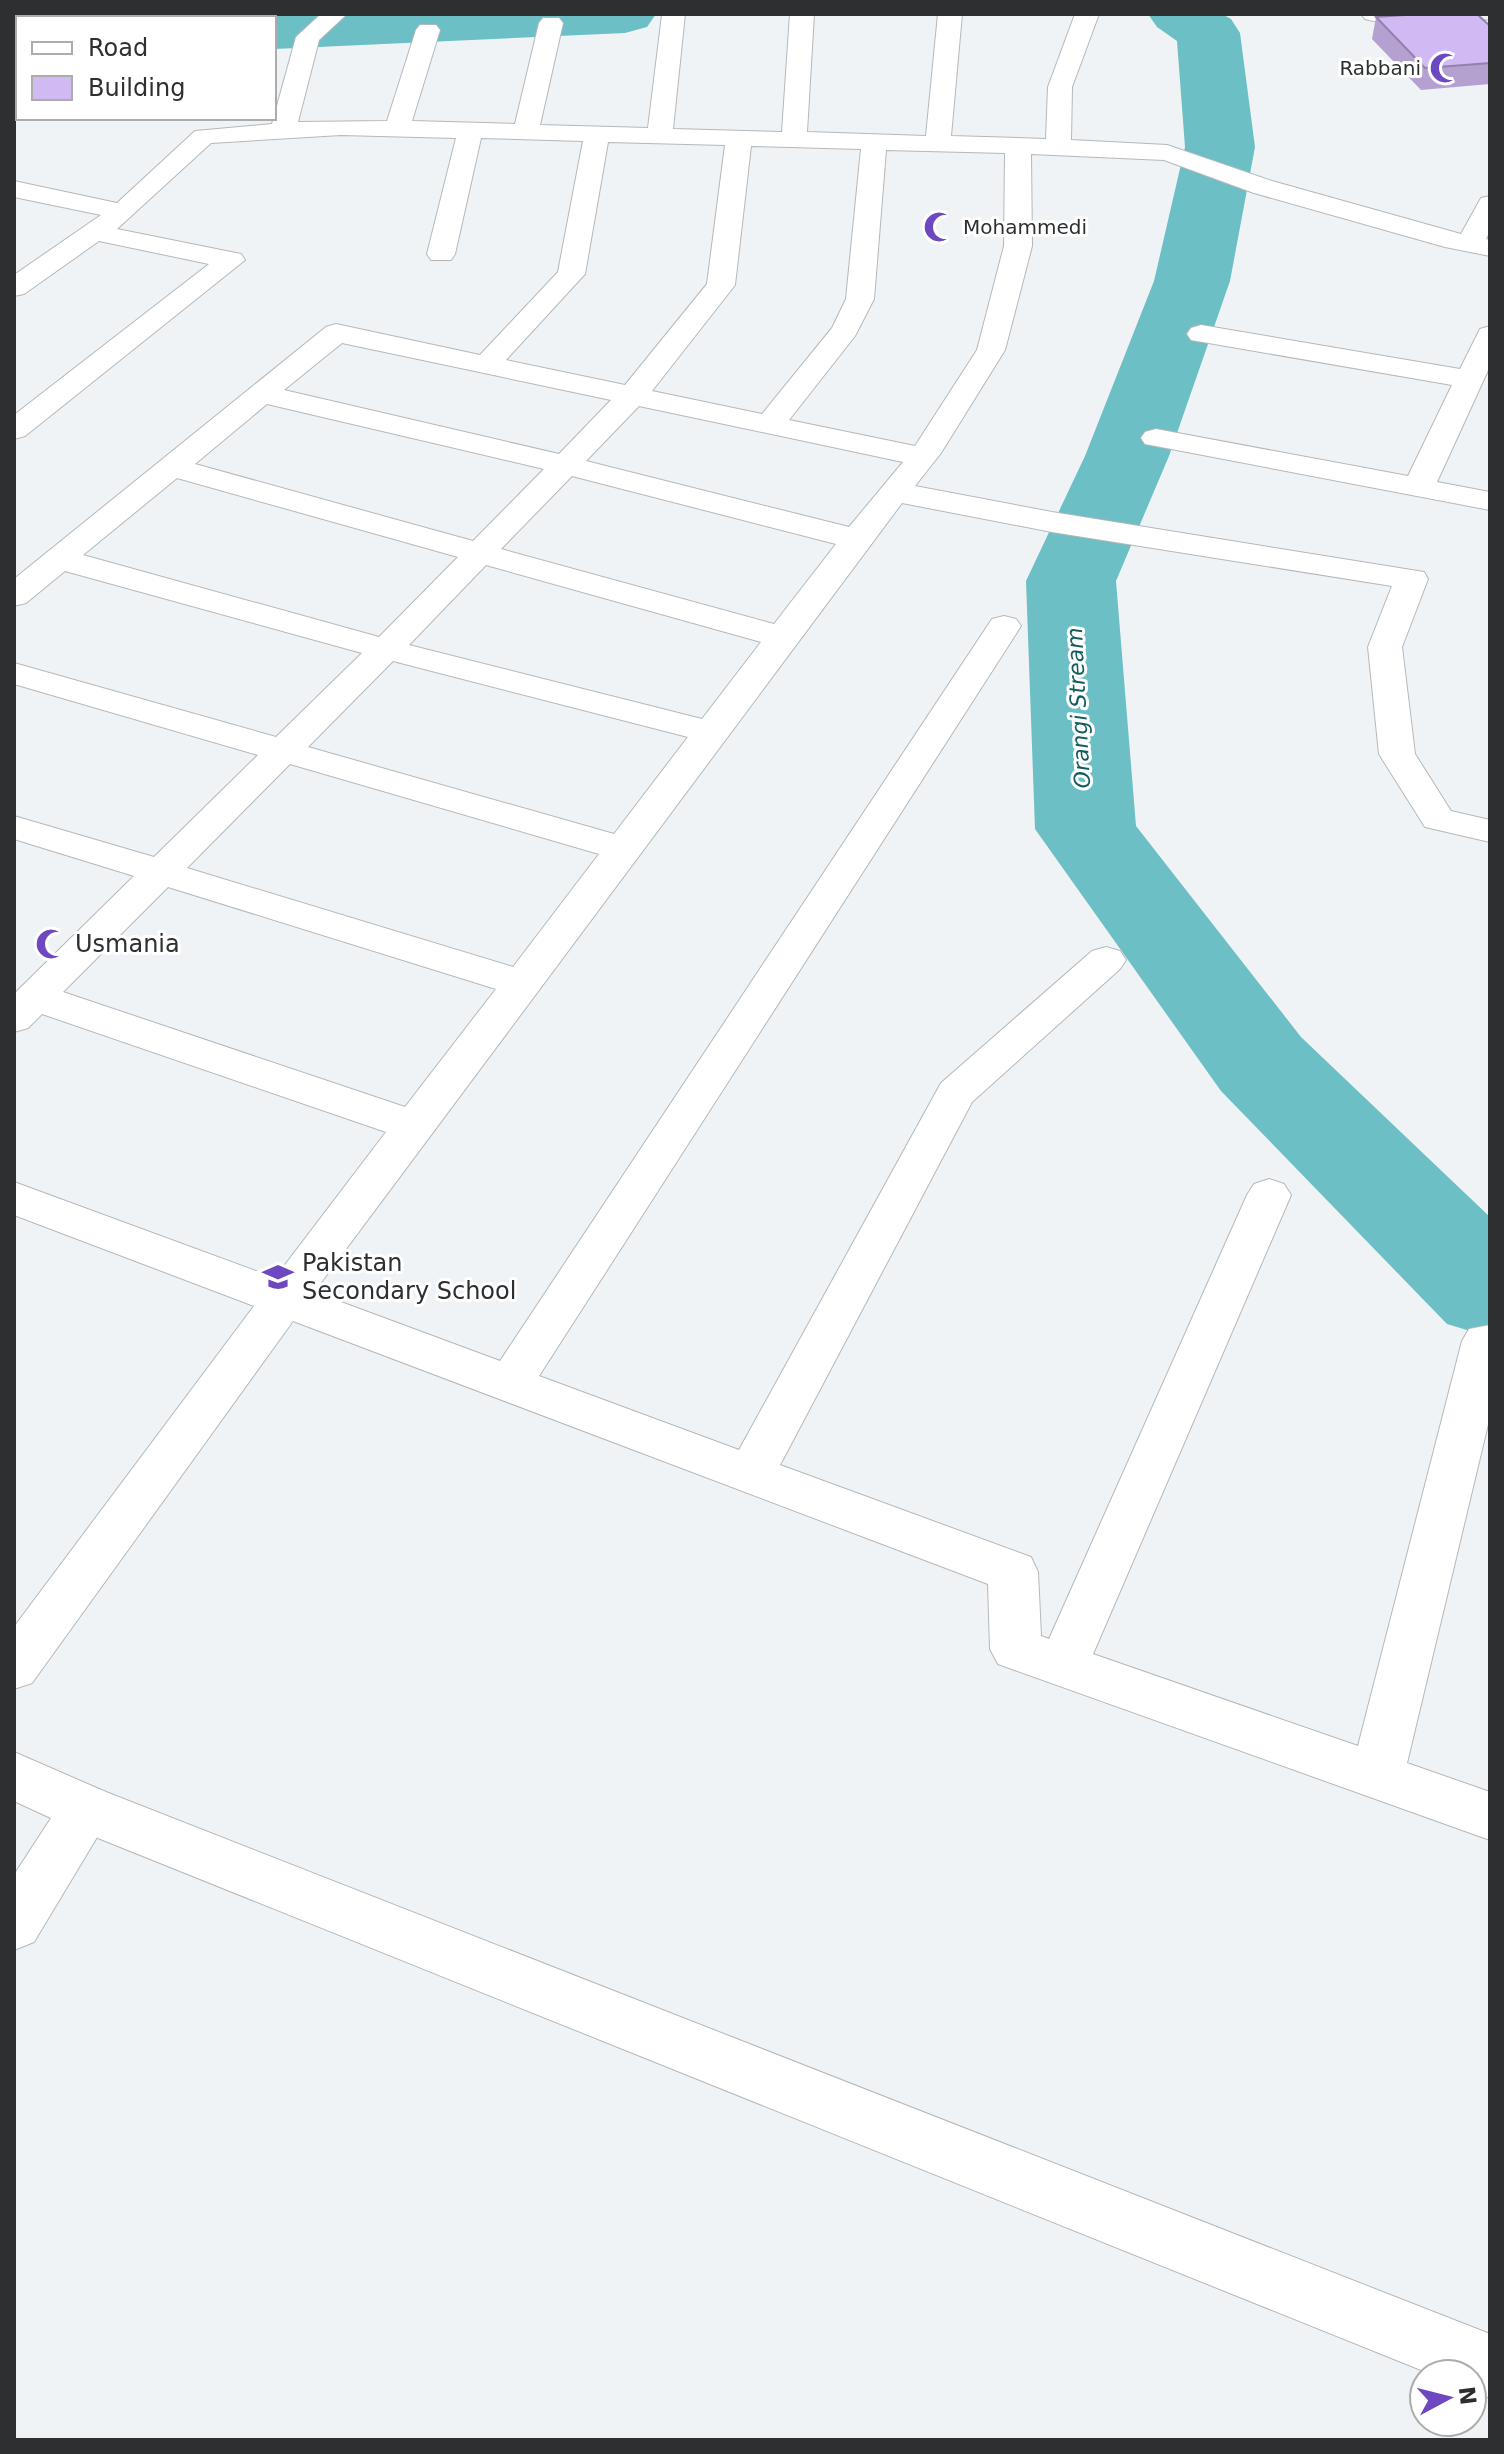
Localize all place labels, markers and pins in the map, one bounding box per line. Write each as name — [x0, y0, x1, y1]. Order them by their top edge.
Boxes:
mosque icon: Rabbani — [1428, 51, 1462, 85]
place label: Rabbani — [1339, 56, 1421, 80]
mosque icon: Mohammedi — [922, 210, 956, 244]
place label: Mohammedi — [963, 215, 1087, 239]
mosque icon: Usmania — [34, 927, 68, 961]
place label: Usmania — [75, 930, 180, 958]
place label: Pakistan Secondary School — [302, 1249, 516, 1305]
school or university icon: Pakistan Secondary School — [261, 1260, 295, 1294]

